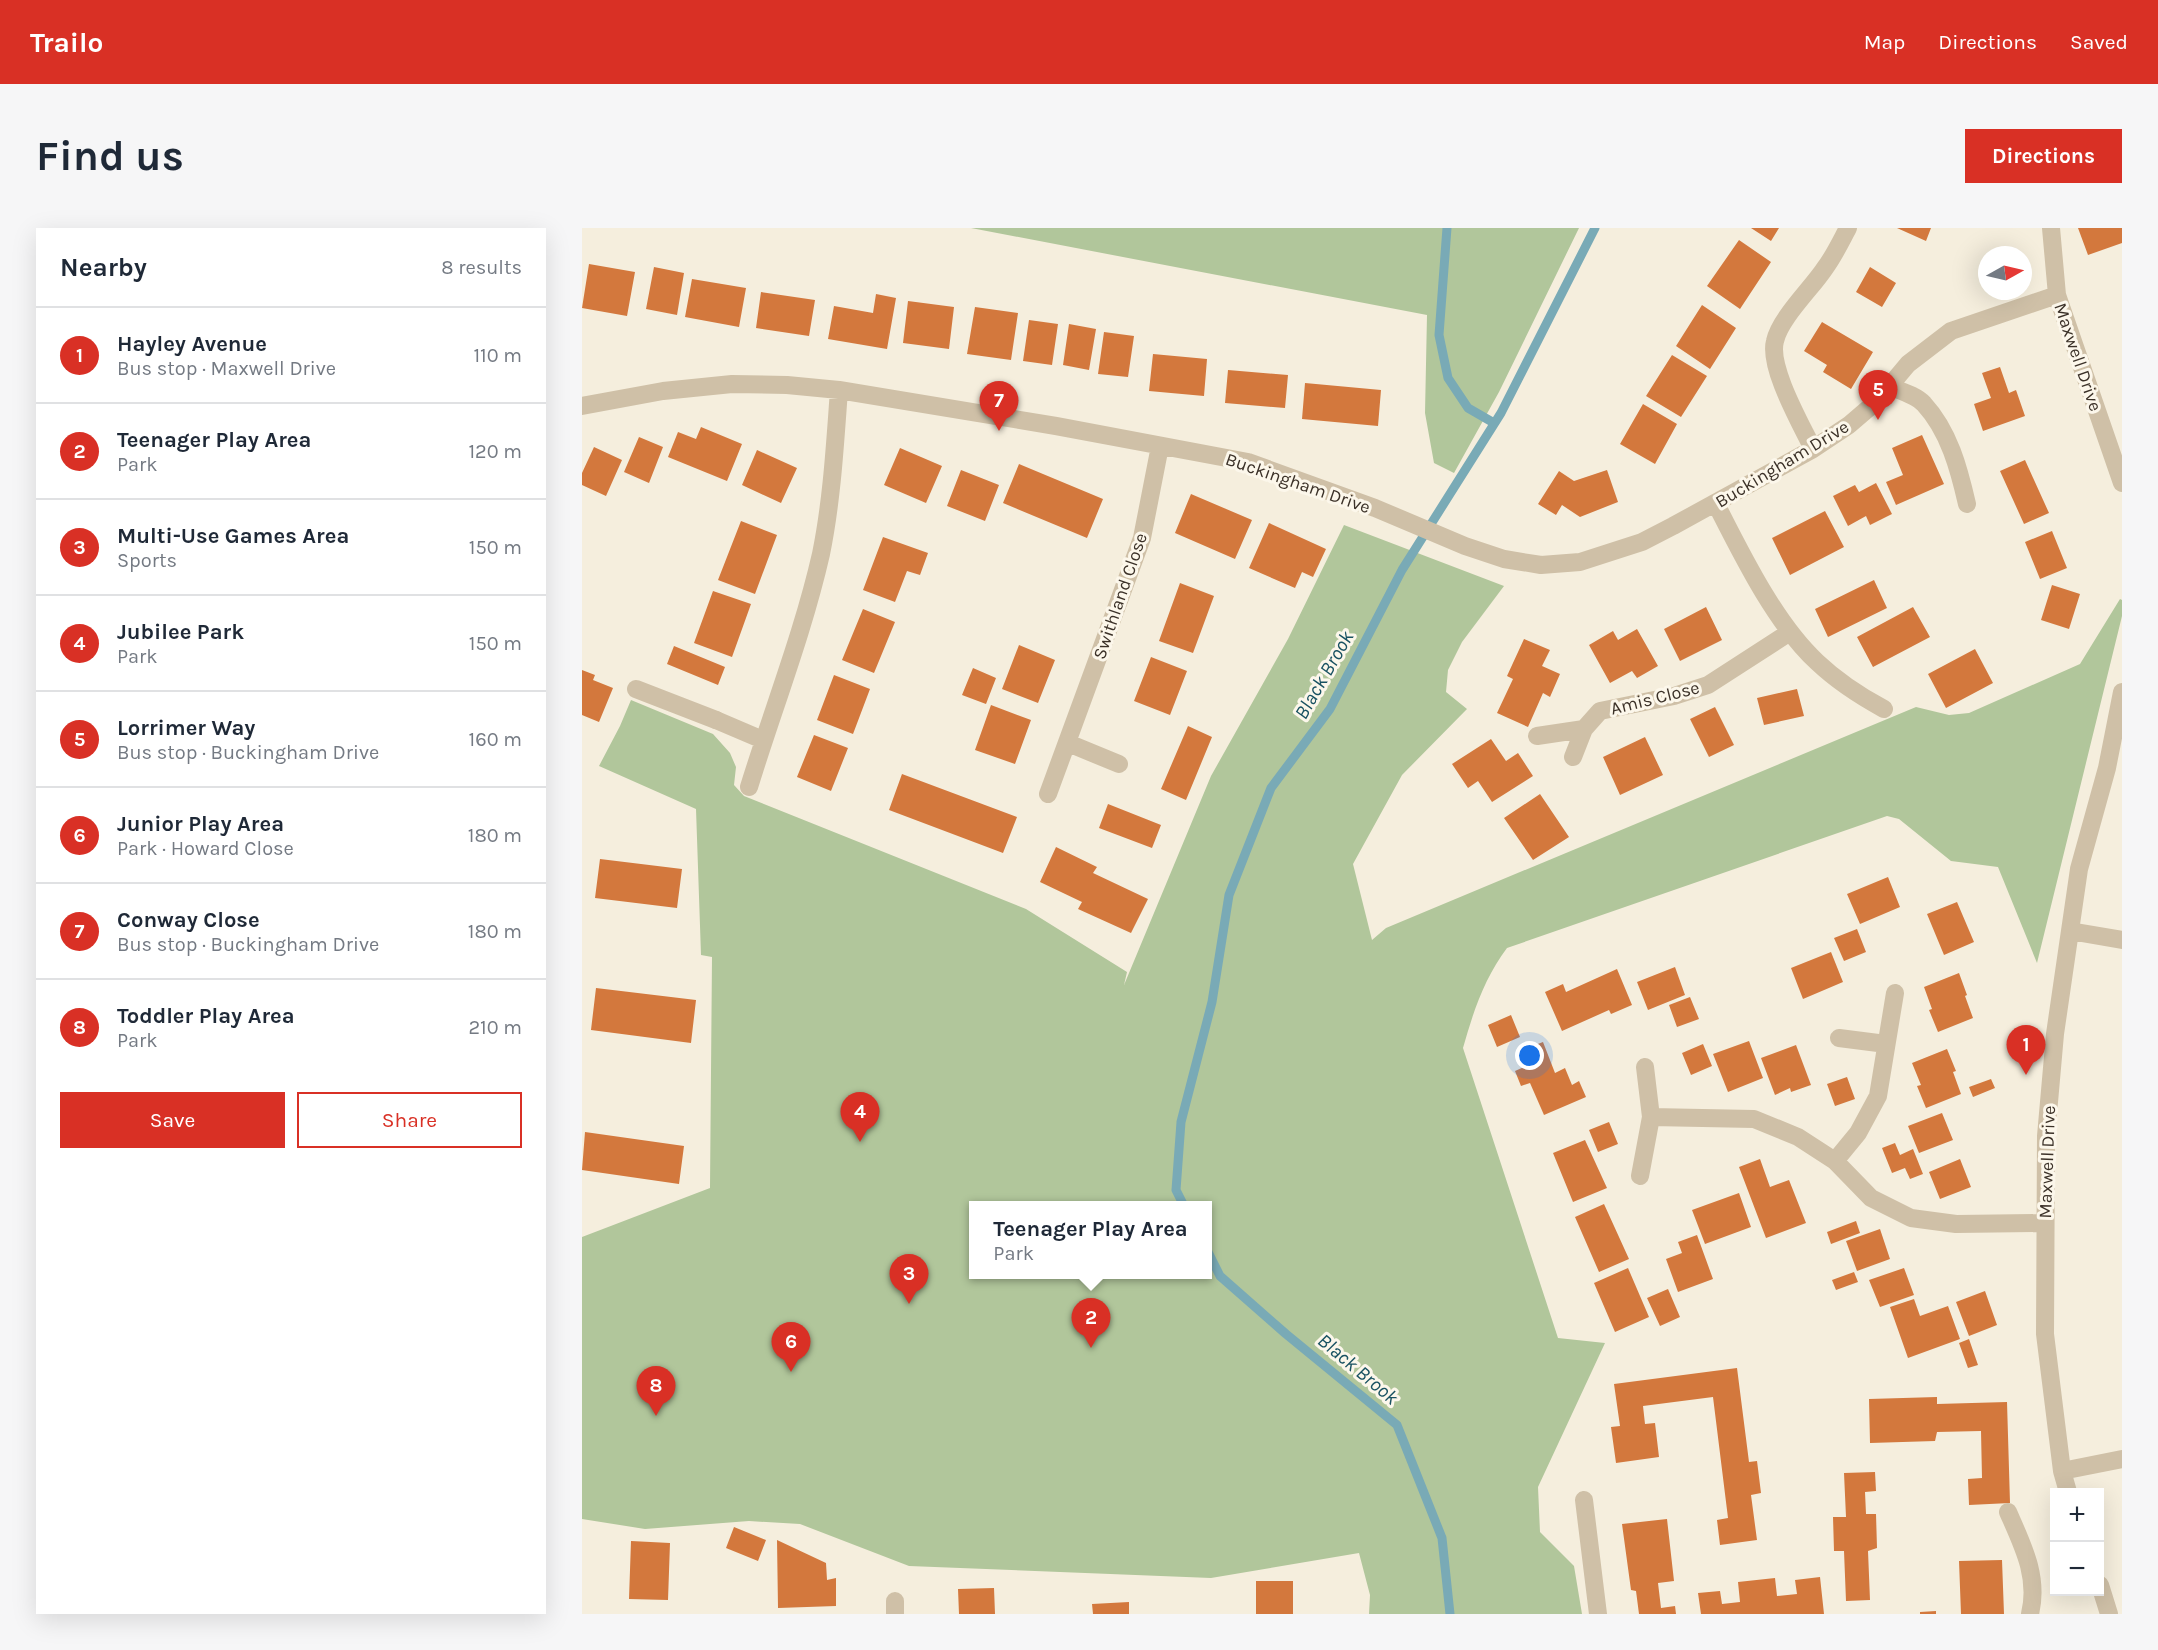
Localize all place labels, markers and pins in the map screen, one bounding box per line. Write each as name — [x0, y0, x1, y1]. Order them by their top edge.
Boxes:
pin: 5 — [1858, 370, 1898, 420]
pin: 7 — [980, 382, 1018, 431]
pin: 1 — [2006, 1026, 2046, 1075]
pin: 4 — [840, 1092, 880, 1142]
pin: 3 — [890, 1254, 928, 1304]
pin: 2 — [1072, 1298, 1110, 1348]
pin: 6 — [772, 1322, 810, 1372]
pin: 8 — [636, 1366, 676, 1416]

